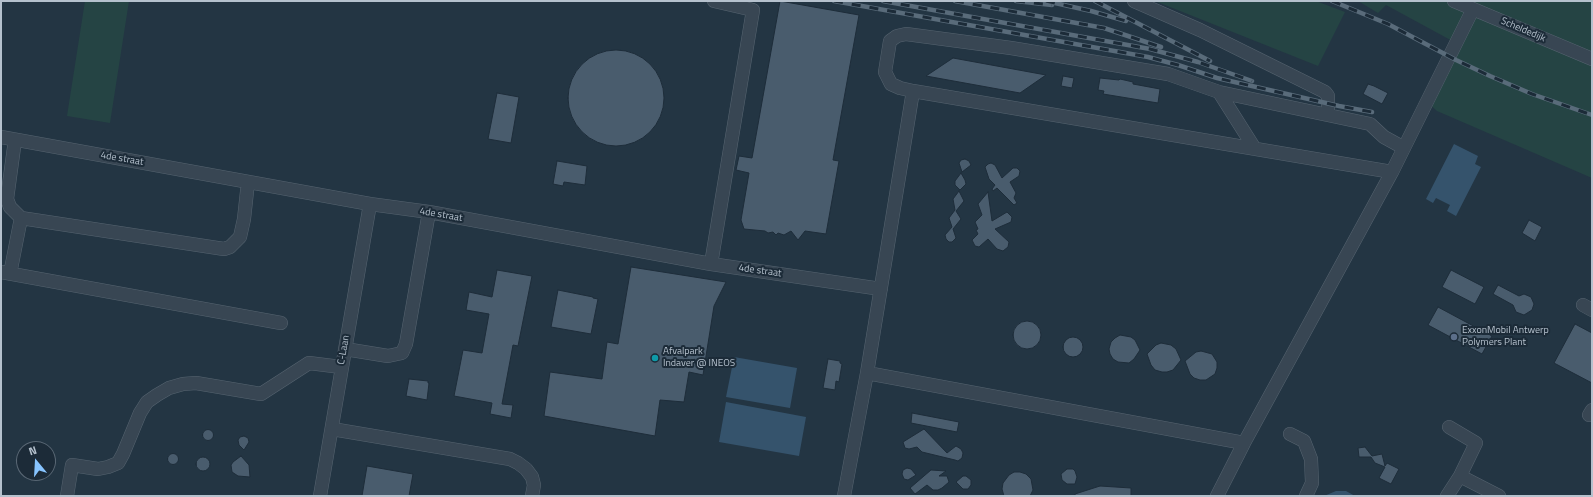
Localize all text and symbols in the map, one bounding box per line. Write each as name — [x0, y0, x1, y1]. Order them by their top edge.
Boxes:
street label: Scheldedijk — [1499, 15, 1547, 45]
street label: 4de straat — [100, 149, 144, 169]
street label: 4de straat — [419, 205, 463, 225]
street label: 4de straat — [738, 262, 782, 280]
place label: ExxonMobil Antwerp Polymers Plant — [1462, 325, 1549, 348]
marker: ExxonMobil Antwerp Polymers Plant — [1449, 332, 1459, 342]
street label: C-Laan — [336, 334, 352, 366]
place label: Afvalpark Indaver @ INEOS — [663, 346, 735, 370]
marker: Afvalpark Indaver @ INEOS — [650, 353, 660, 363]
north arrow — [16, 441, 56, 481]
text: N — [27, 442, 39, 459]

